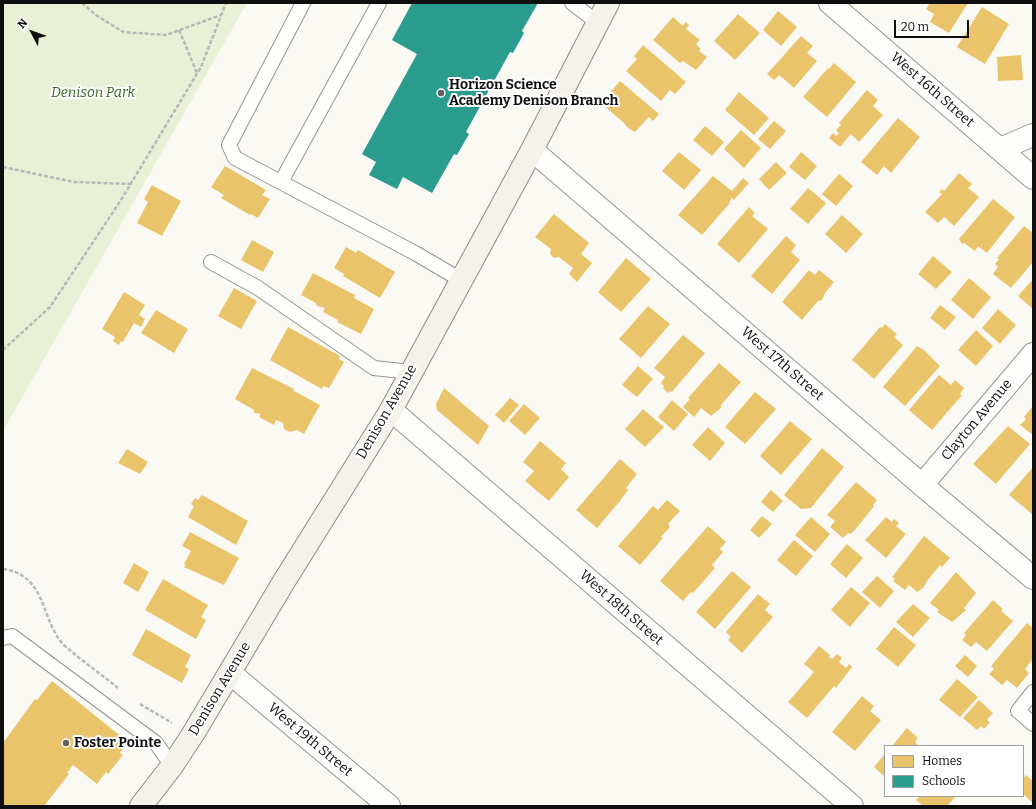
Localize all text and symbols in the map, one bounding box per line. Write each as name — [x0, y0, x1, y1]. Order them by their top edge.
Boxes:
north arrow — [12, 12, 52, 52]
scale bar — [896, 12, 971, 38]
text: N — [15, 16, 30, 31]
text: 20 m — [901, 20, 929, 34]
street label: West 16th Street — [887, 49, 977, 131]
place label: Horizon Science Academy Denison Branch — [449, 77, 618, 110]
park label: Denison Park — [51, 85, 135, 101]
marker: Horizon Science Academy Denison Branch — [436, 88, 446, 98]
street label: West 17th Street — [737, 324, 827, 404]
street label: Denison Avenue — [353, 362, 421, 462]
street label: Clayton Avenue — [938, 376, 1016, 464]
street label: West 18th Street — [576, 567, 666, 649]
street label: Denison Avenue — [185, 639, 255, 739]
street label: West 19th Street — [264, 700, 356, 780]
place label: Foster Pointe — [74, 735, 161, 751]
marker: Foster Pointe — [61, 738, 71, 748]
legend — [884, 745, 1024, 797]
text: Homes — [922, 754, 962, 768]
text: Schools — [922, 774, 965, 788]

